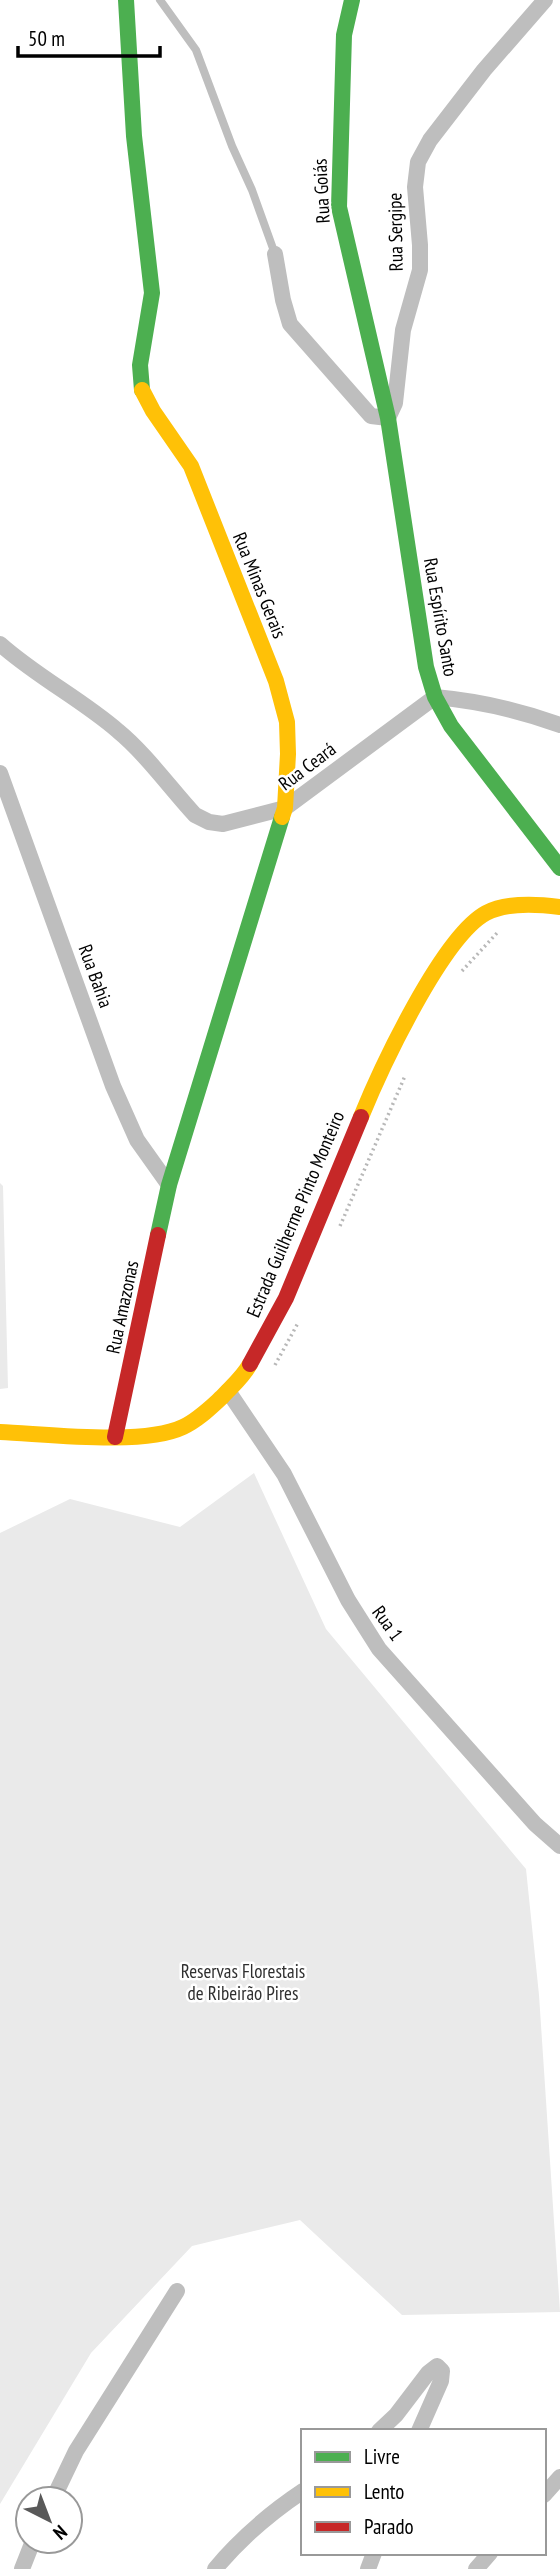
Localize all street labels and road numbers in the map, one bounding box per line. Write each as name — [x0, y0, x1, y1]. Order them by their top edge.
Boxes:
street label: Rua Goiás — [307, 158, 335, 224]
street label: Rua Sergipe — [382, 192, 408, 272]
street label: Rua Minas Gerais — [228, 529, 292, 641]
street label: Rua Espírito Santo — [419, 556, 463, 678]
street label: Rua Ceará — [274, 737, 340, 795]
street label: Rua Bahia — [73, 941, 119, 1011]
street label: Estrada Guilherme Pinto Monteiro — [241, 1107, 349, 1321]
street label: Rua Amazonas — [100, 1258, 144, 1356]
street label: Rua 1 — [367, 1601, 409, 1645]

